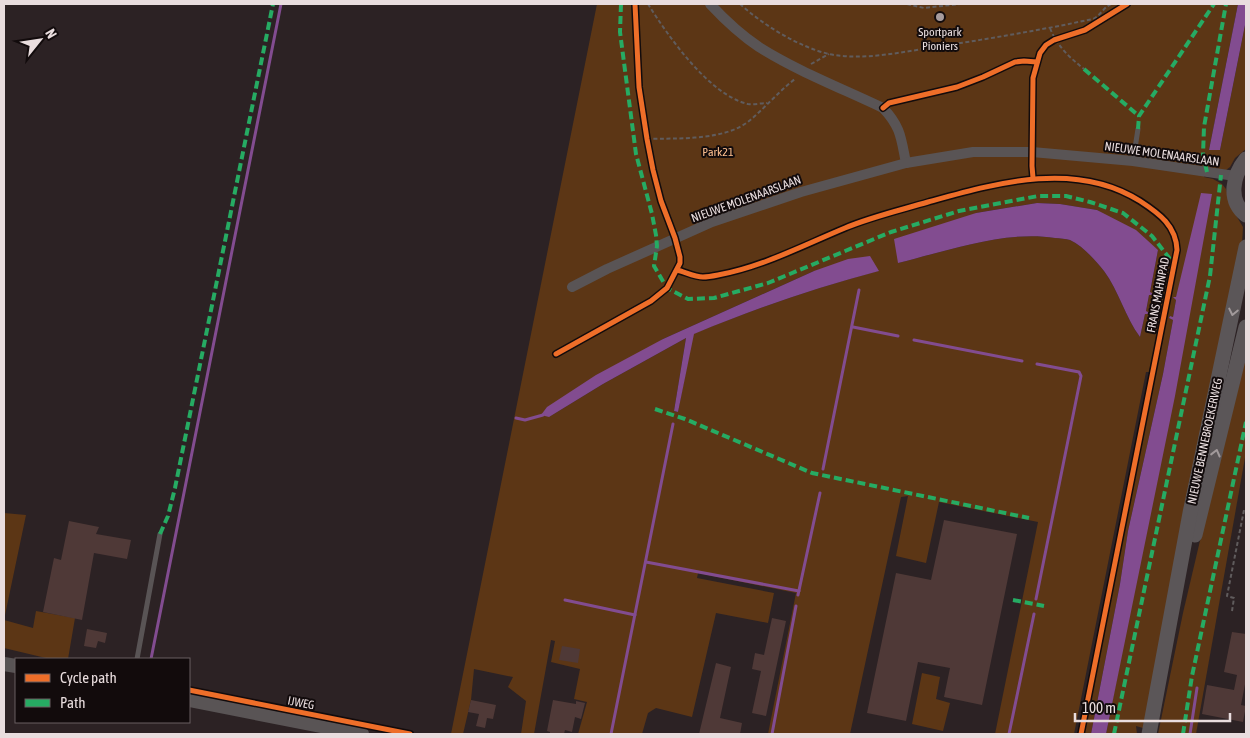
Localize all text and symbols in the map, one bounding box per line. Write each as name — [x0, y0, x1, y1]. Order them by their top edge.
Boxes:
marker: Sportpark Pioniers — [934, 11, 946, 23]
north arrow — [15, 15, 65, 65]
place label: Sportpark Pioniers — [918, 25, 962, 53]
text: N — [42, 26, 60, 41]
street label: NIEUWE MOLENAARSLAAN — [1104, 139, 1220, 169]
park label: Park21 — [702, 145, 734, 159]
street label: NIEUWE MOLENAARSLAAN — [689, 173, 803, 225]
street label: FRANS MAHNPAD — [1144, 256, 1172, 334]
one-way arrow — [1228, 307, 1238, 316]
street label: NIEUWE BENNEBROEKERWEG — [1185, 377, 1225, 505]
one-way arrow — [1210, 448, 1221, 457]
legend — [15, 658, 190, 723]
text: Cycle path — [60, 669, 117, 686]
scale bar — [1075, 690, 1230, 722]
text: Path — [60, 694, 86, 711]
street label: IJWEG — [286, 694, 316, 712]
text: 100 m — [1082, 699, 1116, 716]

